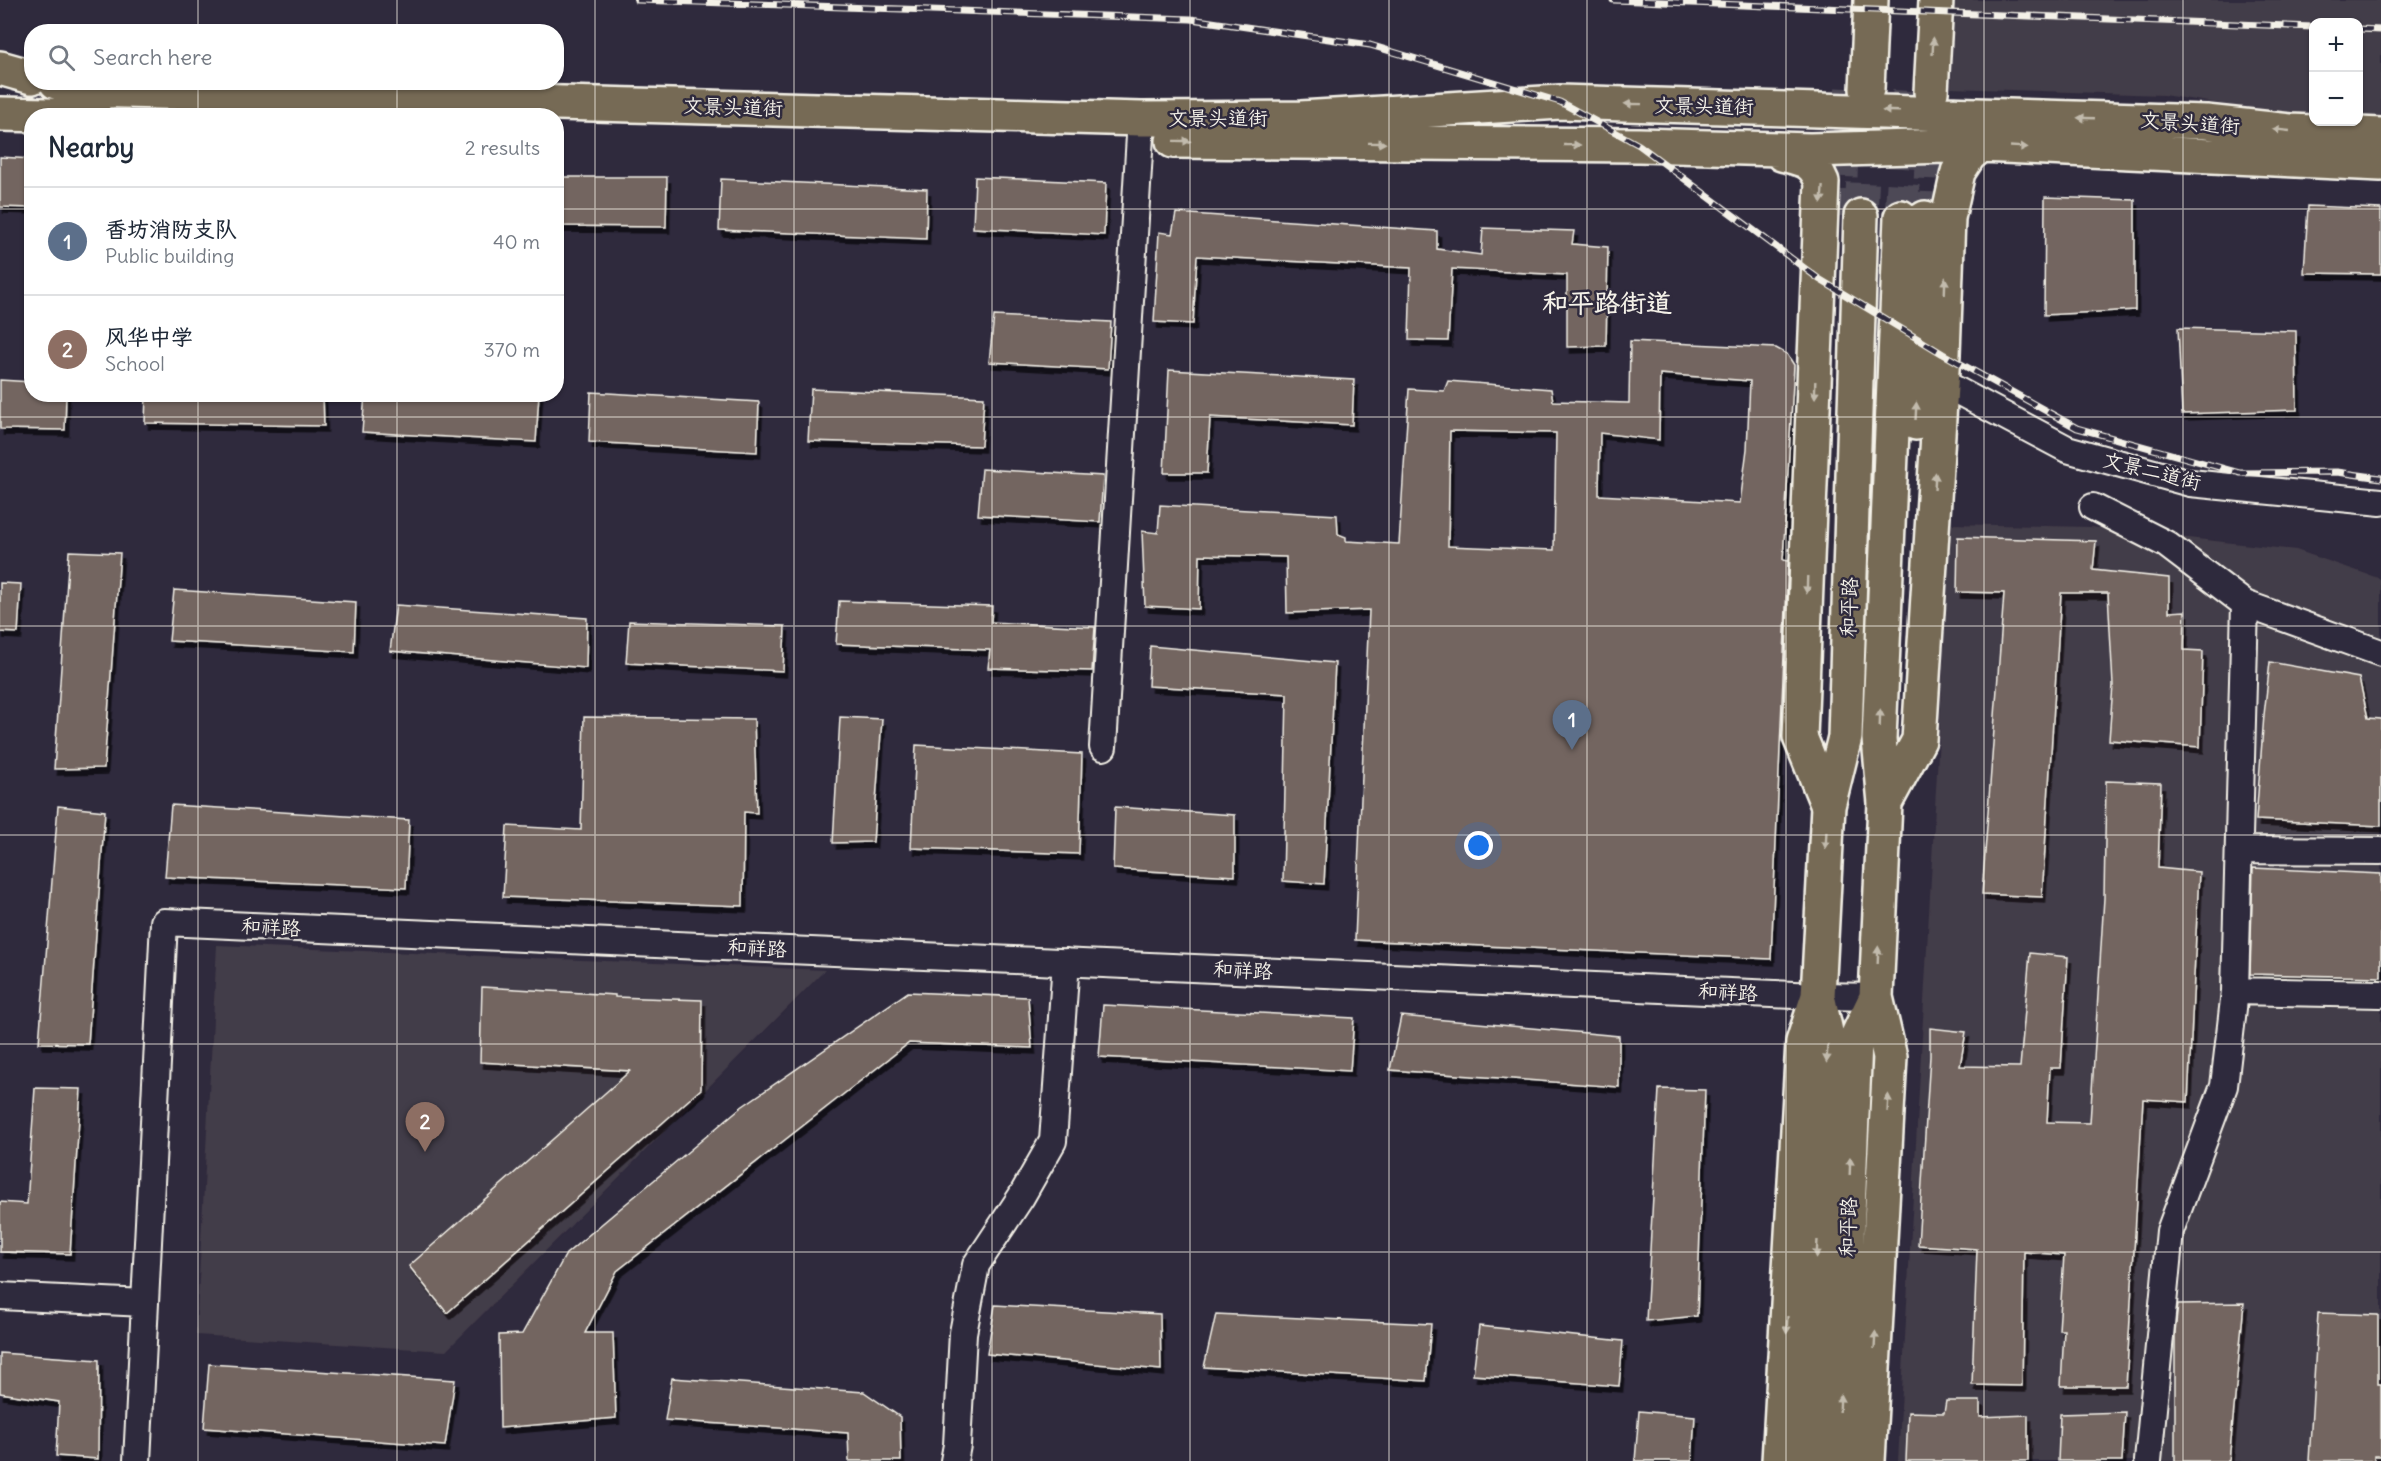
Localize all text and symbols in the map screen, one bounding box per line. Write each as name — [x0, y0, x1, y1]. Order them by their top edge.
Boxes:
map controls — [2309, 18, 2363, 126]
button: + — [2309, 18, 2363, 72]
search box — [24, 24, 564, 90]
one-way arrow — [1929, 36, 1938, 55]
icon: search — [45, 41, 78, 74]
text: Search here — [93, 43, 212, 71]
button: − — [2309, 72, 2363, 126]
street label: 文景头道街 — [683, 92, 783, 121]
street label: 文景头道街 — [1654, 92, 1754, 119]
one-way arrow — [1624, 99, 1643, 109]
street label: 文景头道街 — [1168, 105, 1268, 130]
one-way arrow — [1882, 107, 1901, 116]
street label: 文景头道街 — [2139, 107, 2241, 138]
one-way arrow — [2077, 113, 2096, 122]
one-way arrow — [2271, 125, 2290, 135]
text: Nearby — [48, 131, 134, 164]
text: 2 results — [465, 135, 540, 160]
one-way arrow — [1172, 136, 1191, 146]
one-way arrow — [1367, 138, 1386, 148]
one-way arrow — [1562, 140, 1581, 150]
one-way arrow — [2009, 142, 2028, 151]
one-way arrow — [1817, 185, 1826, 204]
text: 香坊消防支队 — [105, 215, 237, 243]
text: 1 — [64, 229, 71, 254]
text: 40 m — [493, 229, 540, 254]
text: Public building — [105, 243, 234, 268]
one-way arrow — [1941, 277, 1950, 296]
district label: 和平路街道 — [1542, 286, 1672, 319]
text: 风华中学 — [105, 323, 193, 351]
text: 2 — [62, 337, 73, 362]
text: 370 m — [483, 337, 540, 362]
text: School — [105, 351, 165, 376]
one-way arrow — [1810, 380, 1819, 399]
one-way arrow — [1912, 401, 1921, 420]
street label: 文景二道街 — [2101, 446, 2204, 495]
one-way arrow — [1930, 471, 1939, 490]
one-way arrow — [1802, 575, 1811, 594]
street label: 和平路 — [1835, 576, 1862, 637]
pin: 1 — [1552, 700, 1592, 750]
one-way arrow — [1875, 708, 1885, 727]
one-way arrow — [1821, 830, 1830, 849]
your location — [1464, 831, 1493, 860]
street label: 和祥路 — [240, 912, 303, 941]
street label: 和祥路 — [726, 933, 789, 962]
one-way arrow — [1873, 945, 1883, 964]
street label: 和祥路 — [1212, 955, 1275, 984]
street label: 和祥路 — [1697, 977, 1760, 1006]
one-way arrow — [1823, 1045, 1832, 1064]
one-way arrow — [1883, 1094, 1892, 1113]
pin: 2 — [406, 1102, 444, 1152]
one-way arrow — [1846, 1156, 1855, 1175]
street label: 和平路 — [1834, 1196, 1861, 1257]
one-way arrow — [1812, 1239, 1822, 1258]
one-way arrow — [1782, 1315, 1791, 1334]
one-way arrow — [1870, 1330, 1879, 1349]
one-way arrow — [1835, 1393, 1845, 1412]

